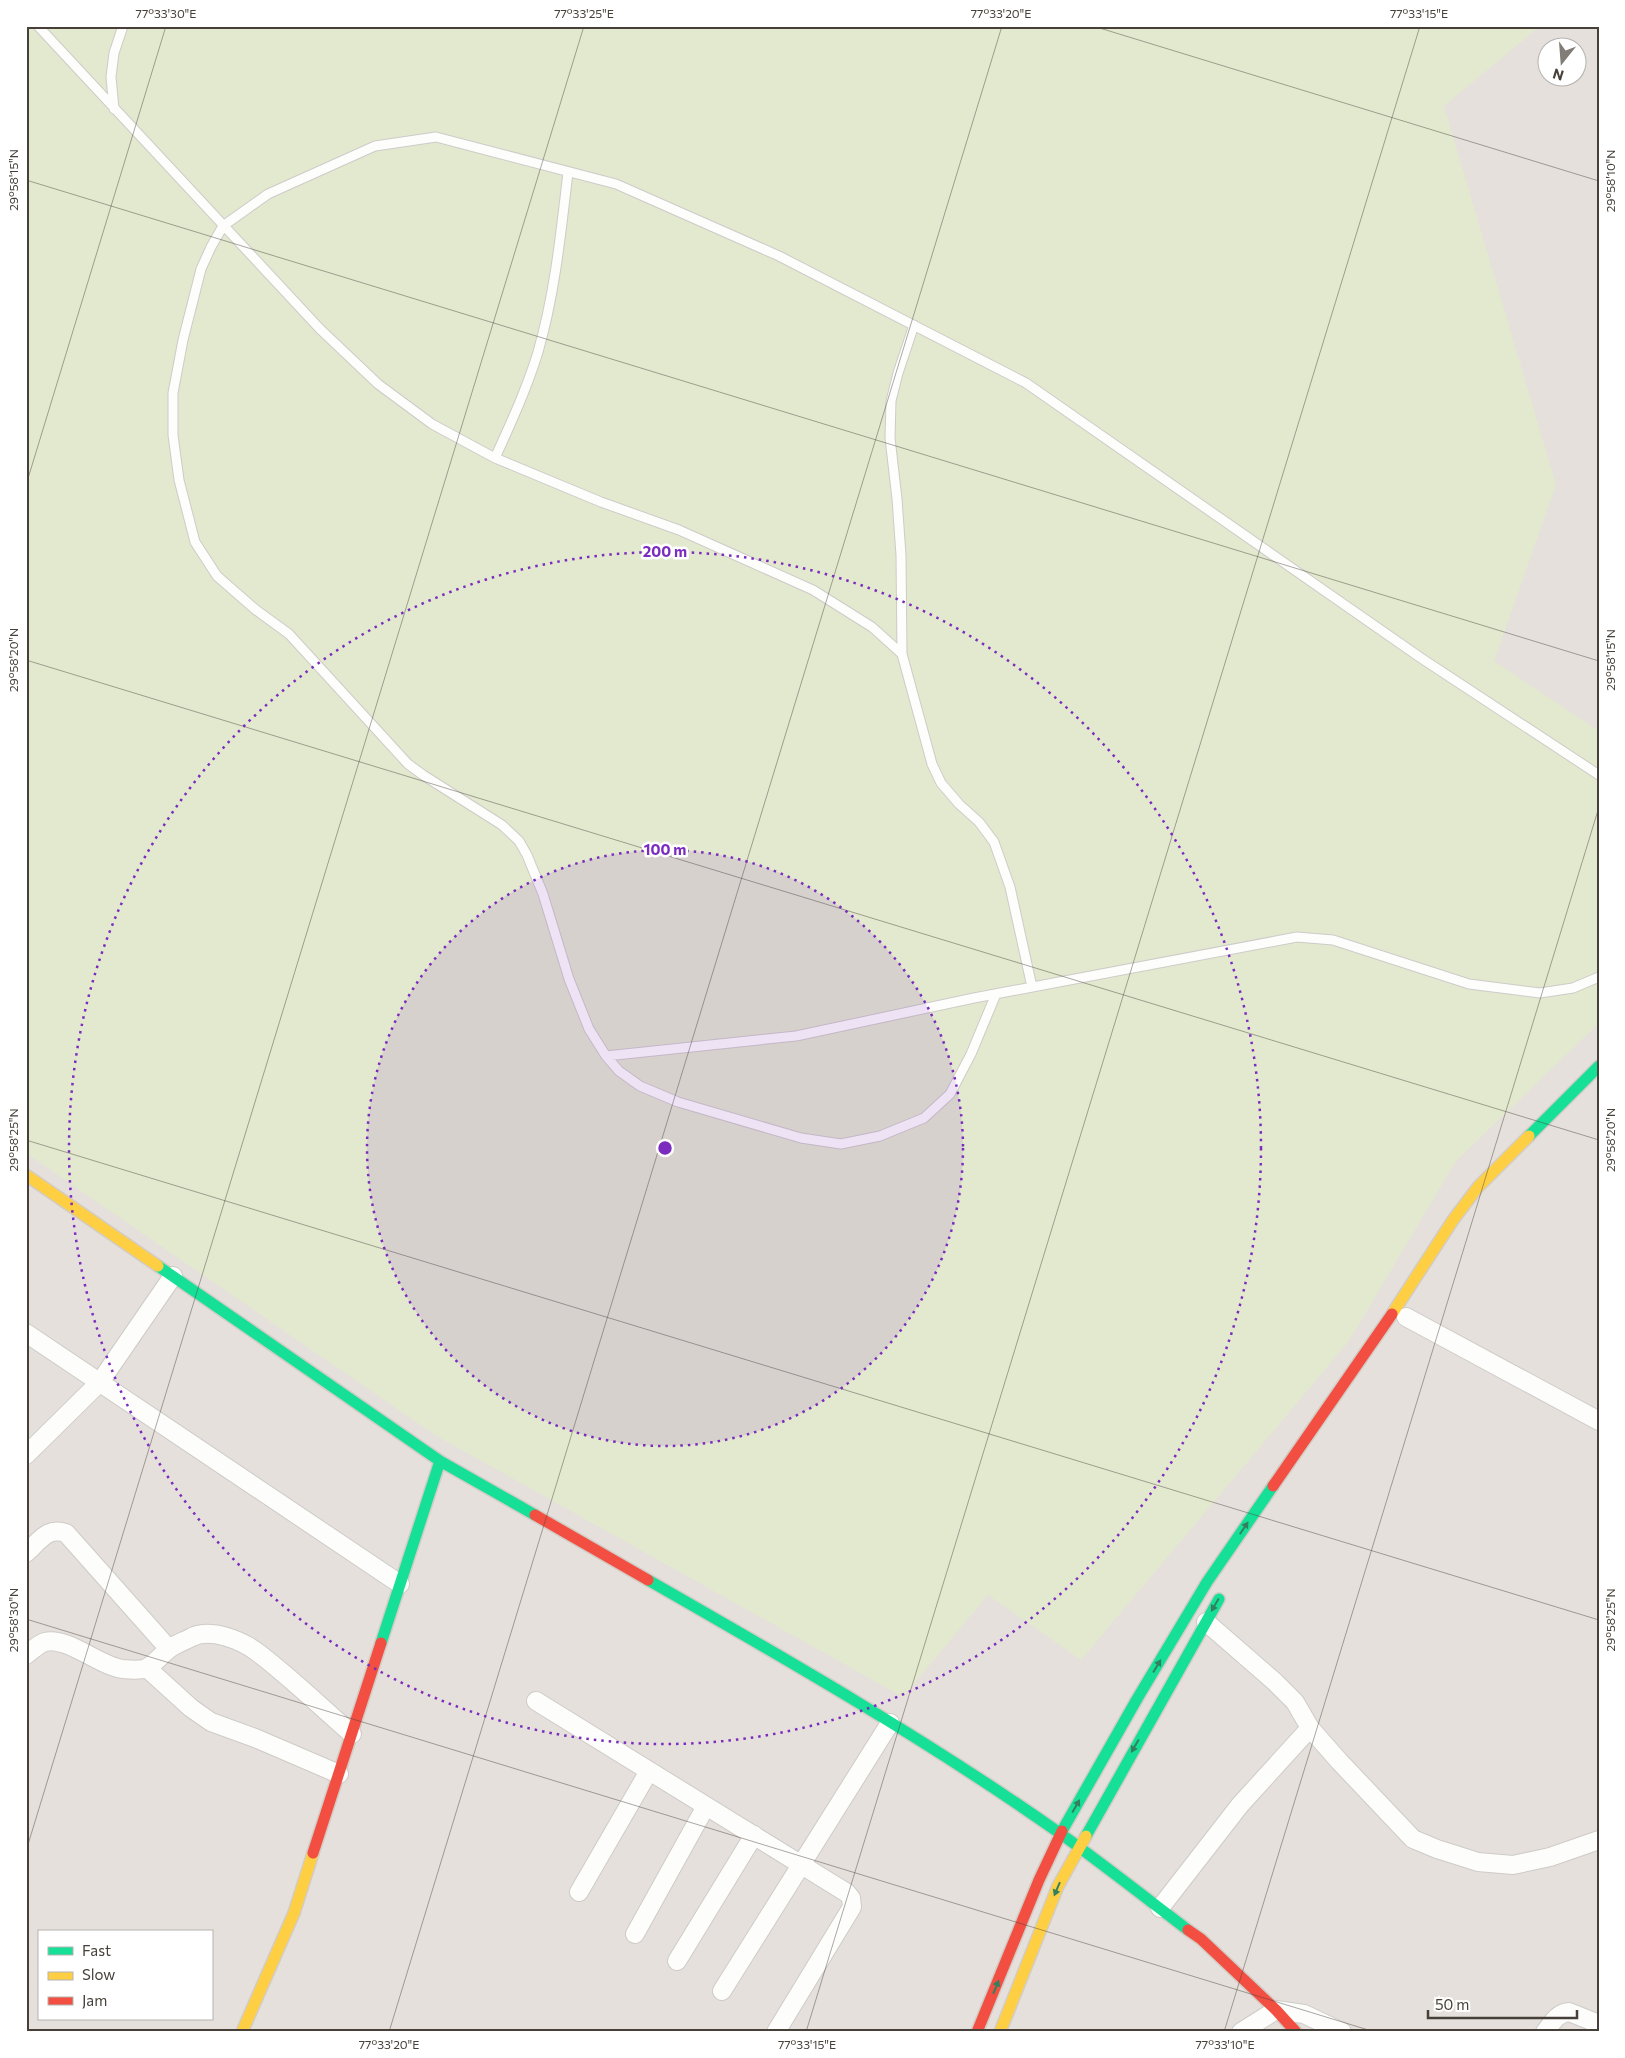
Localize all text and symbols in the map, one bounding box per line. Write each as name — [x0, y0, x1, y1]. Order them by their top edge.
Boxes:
text: 77°33'30"E — [136, 6, 196, 20]
text: 77°33'25"E — [554, 6, 614, 20]
text: 77°33'20"E — [971, 6, 1031, 20]
text: 77°33'15"E — [1390, 6, 1448, 20]
north arrow — [1538, 38, 1588, 88]
text: N — [1551, 65, 1566, 85]
text: 29°58'15"N — [6, 149, 20, 211]
text: 29°58'10"N — [1603, 150, 1617, 212]
text: 200 m — [643, 542, 687, 560]
text: 29°58'20"N — [6, 628, 20, 692]
text: 29°58'15"N — [1603, 629, 1617, 691]
text: 100 m — [644, 840, 686, 858]
text: 29°58'25"N — [6, 1108, 20, 1172]
text: 29°58'20"N — [1603, 1108, 1617, 1172]
centre of rings — [656, 1139, 674, 1157]
one-way arrow — [1239, 1522, 1249, 1535]
text: 29°58'30"N — [6, 1588, 20, 1652]
text: 29°58'25"N — [1603, 1588, 1617, 1652]
one-way arrow — [1211, 1599, 1220, 1612]
one-way arrow — [1153, 1659, 1162, 1672]
one-way arrow — [1131, 1739, 1139, 1754]
one-way arrow — [1072, 1799, 1080, 1814]
one-way arrow — [1053, 1882, 1061, 1897]
legend — [38, 1930, 212, 2020]
text: Fast — [82, 1941, 111, 1959]
text: Slow — [82, 1965, 115, 1983]
one-way arrow — [992, 1980, 1000, 1994]
scale bar — [1428, 1988, 1576, 2020]
text: Jam — [82, 1991, 107, 2009]
text: 50 m — [1435, 1995, 1469, 2013]
text: 77°33'20"E — [359, 2037, 419, 2051]
text: 77°33'15"E — [778, 2037, 836, 2051]
text: 77°33'10"E — [1195, 2037, 1255, 2051]

